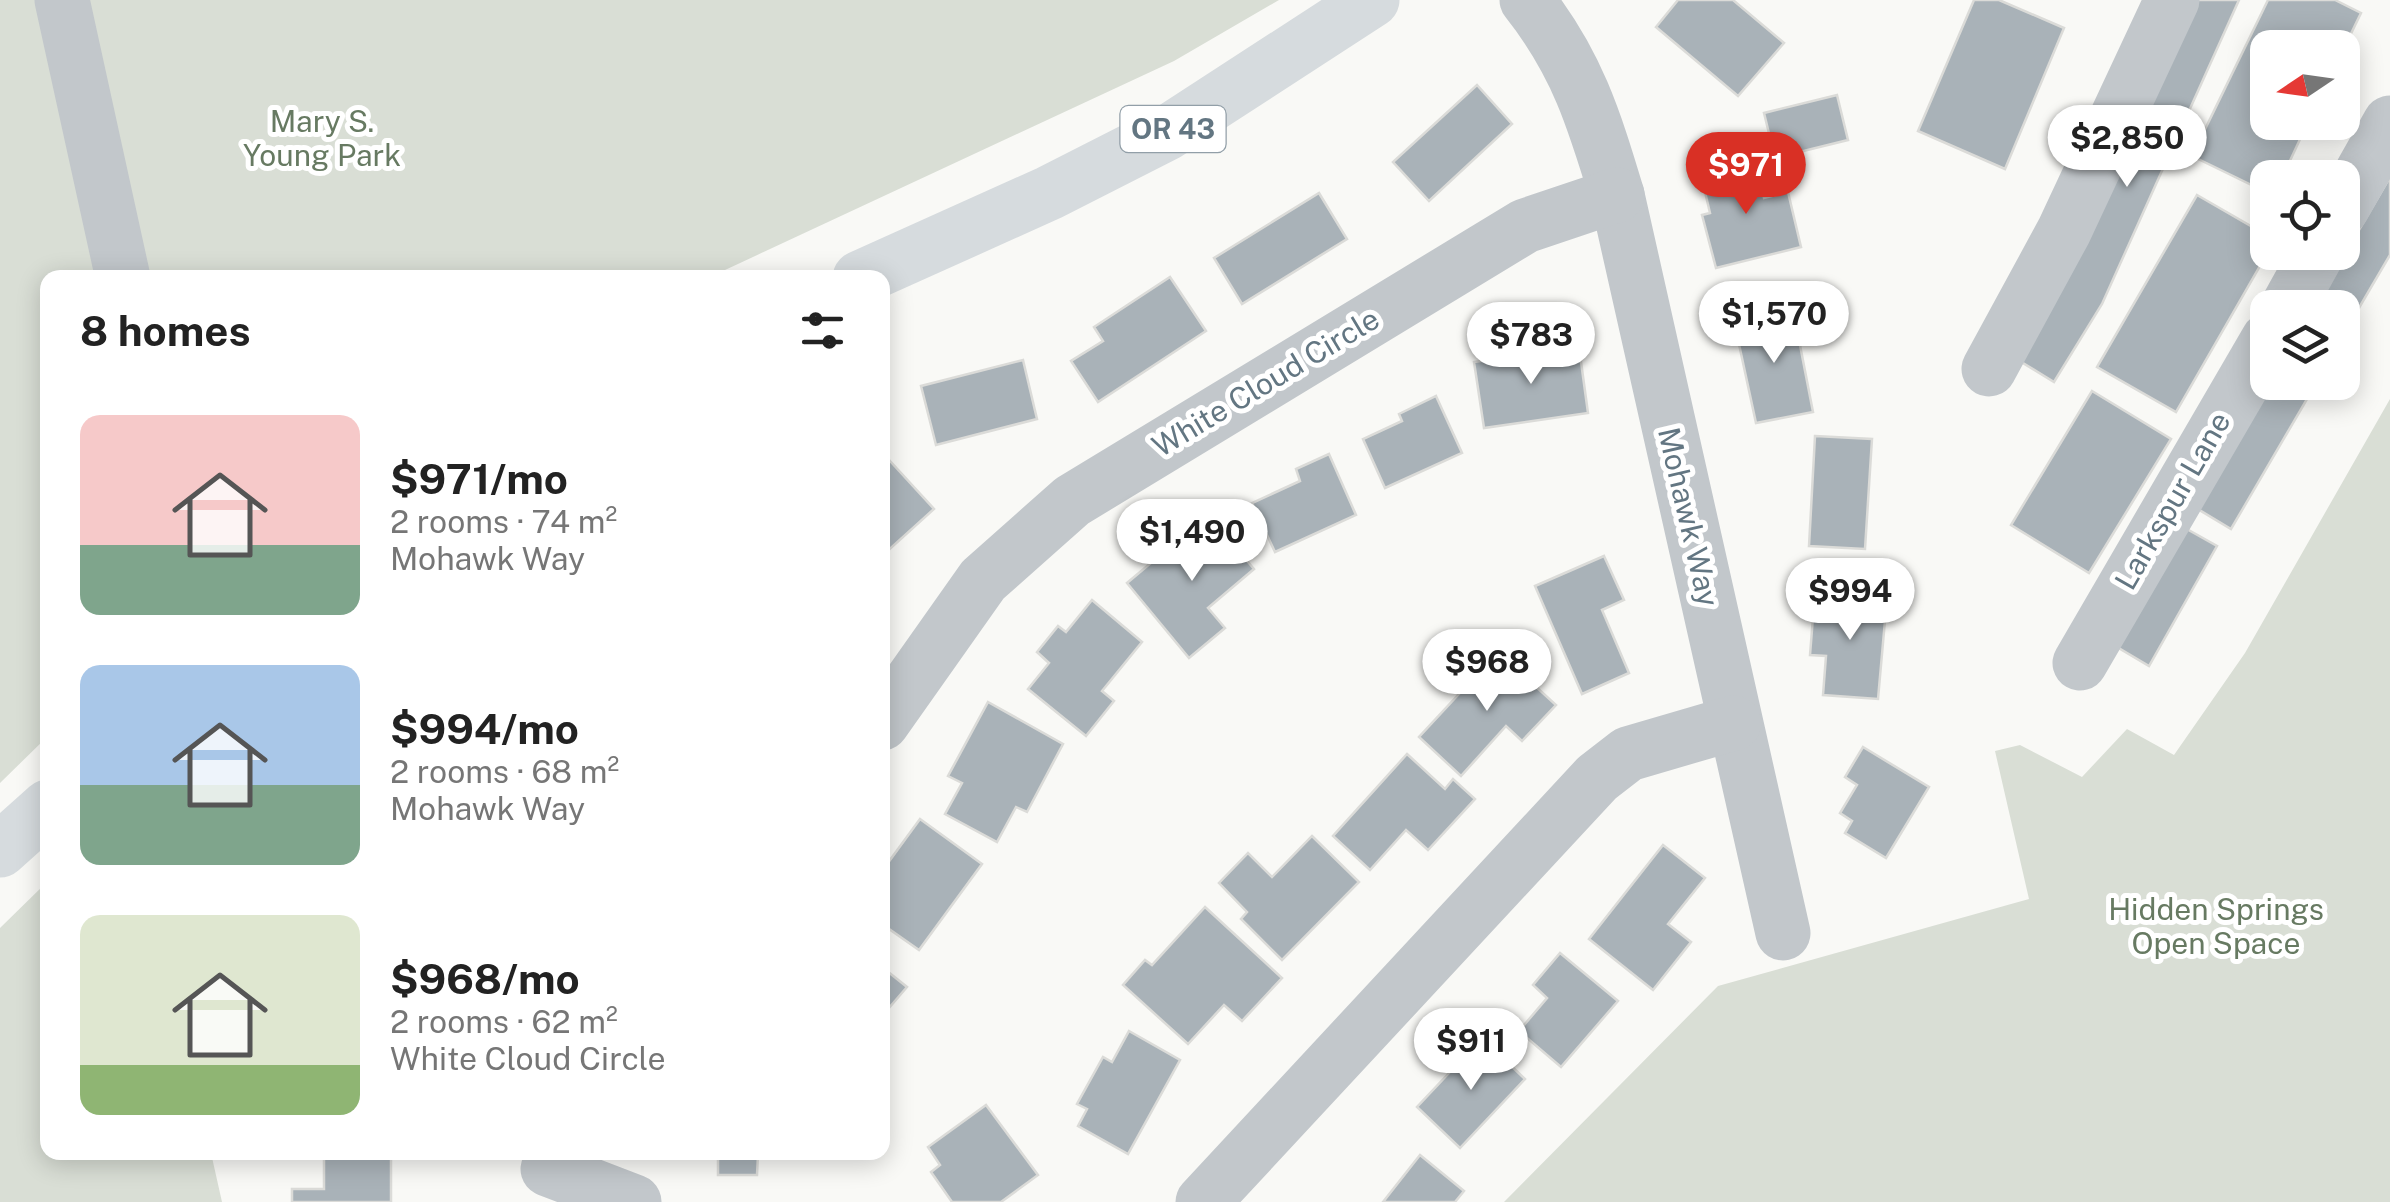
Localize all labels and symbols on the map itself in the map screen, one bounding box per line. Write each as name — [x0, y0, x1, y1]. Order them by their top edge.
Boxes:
north arrow — [2250, 30, 2360, 140]
park label: Mary S. Young Park — [243, 103, 401, 173]
pin: $2,850 — [2046, 105, 2208, 190]
road number: OR 43 — [1120, 106, 1226, 152]
pin: $971 — [1687, 132, 1805, 217]
pin: $1,570 — [1693, 281, 1855, 366]
street label: White Cloud Circle — [1145, 300, 1385, 464]
pin: $783 — [1472, 302, 1590, 387]
street label: Larkspur Lane — [2107, 405, 2237, 596]
street label: Mohawk Way — [1651, 424, 1727, 610]
pin: $1,490 — [1111, 499, 1273, 584]
pin: $994 — [1791, 558, 1909, 643]
pin: $968 — [1428, 629, 1546, 714]
park label: Hidden Springs Open Space — [2108, 891, 2324, 961]
pin: $911 — [1412, 1008, 1530, 1093]

